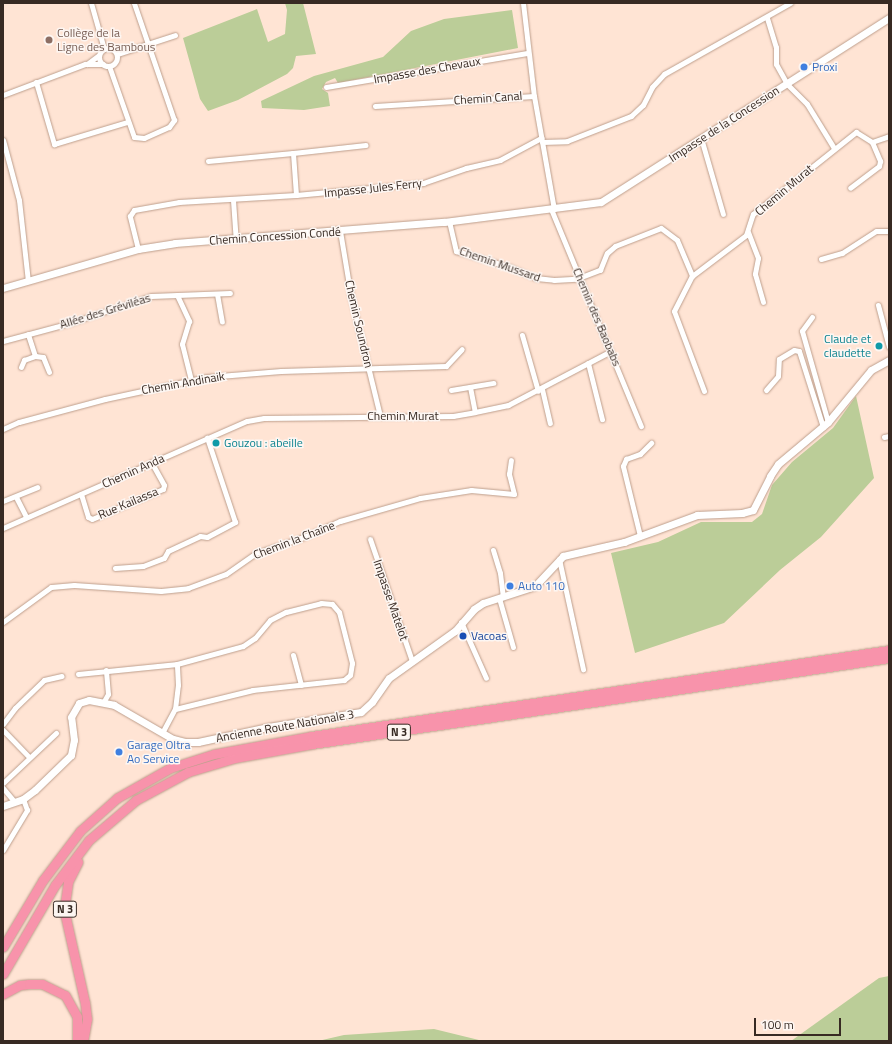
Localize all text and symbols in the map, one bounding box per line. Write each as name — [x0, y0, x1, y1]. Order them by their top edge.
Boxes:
place label: Collège de la Ligne des Bambous — [57, 26, 155, 54]
marker: Collège de la Ligne des Bambous — [44, 35, 54, 45]
street label: Impasse des Chevaux — [372, 54, 482, 86]
place label: Proxi — [812, 60, 837, 74]
marker: Proxi — [799, 62, 809, 72]
street label: Impasse de la Concession — [666, 83, 782, 165]
street label: Chemin Canal — [453, 88, 523, 108]
street label: Chemin Murat — [752, 161, 816, 219]
street label: Impasse Jules Ferry — [323, 176, 423, 200]
street label: Chemin Concession Condé — [209, 224, 341, 248]
street label: Chemin Mussard — [458, 243, 542, 285]
street label: Chemin des Baobabs — [570, 266, 624, 368]
street label: Chemin Soundron — [342, 279, 376, 369]
street label: Allée des Gréviléas — [58, 290, 152, 332]
place label: Claude et claudette — [824, 332, 871, 360]
marker: Claude et claudette — [874, 341, 884, 351]
street label: Chemin Andinaik — [140, 369, 226, 397]
street label: Chemin Murat — [367, 409, 439, 423]
place label: Gouzou : abeille — [224, 436, 303, 450]
marker: Gouzou : abeille — [211, 438, 221, 448]
street label: Chemin Anda — [100, 451, 166, 491]
street label: Rue Kailassa — [96, 484, 160, 522]
street label: Chemin la Chaîne — [251, 518, 337, 562]
street label: Impasse Matelot — [370, 558, 412, 642]
place label: Auto 110 — [518, 579, 565, 593]
marker: Auto 110 — [505, 581, 515, 591]
place label: Vacoas — [471, 629, 507, 643]
marker: Vacoas — [458, 631, 468, 641]
street label: Ancienne Route Nationale 3 — [215, 707, 355, 745]
road number: N 3 — [386, 723, 412, 741]
place label: Garage Oltra Ao Service — [127, 738, 191, 766]
marker: Garage Oltra Ao Service — [114, 747, 124, 757]
road number: N 3 — [52, 900, 78, 918]
scale bar — [756, 1010, 843, 1036]
text: 100 m — [761, 1015, 794, 1034]

